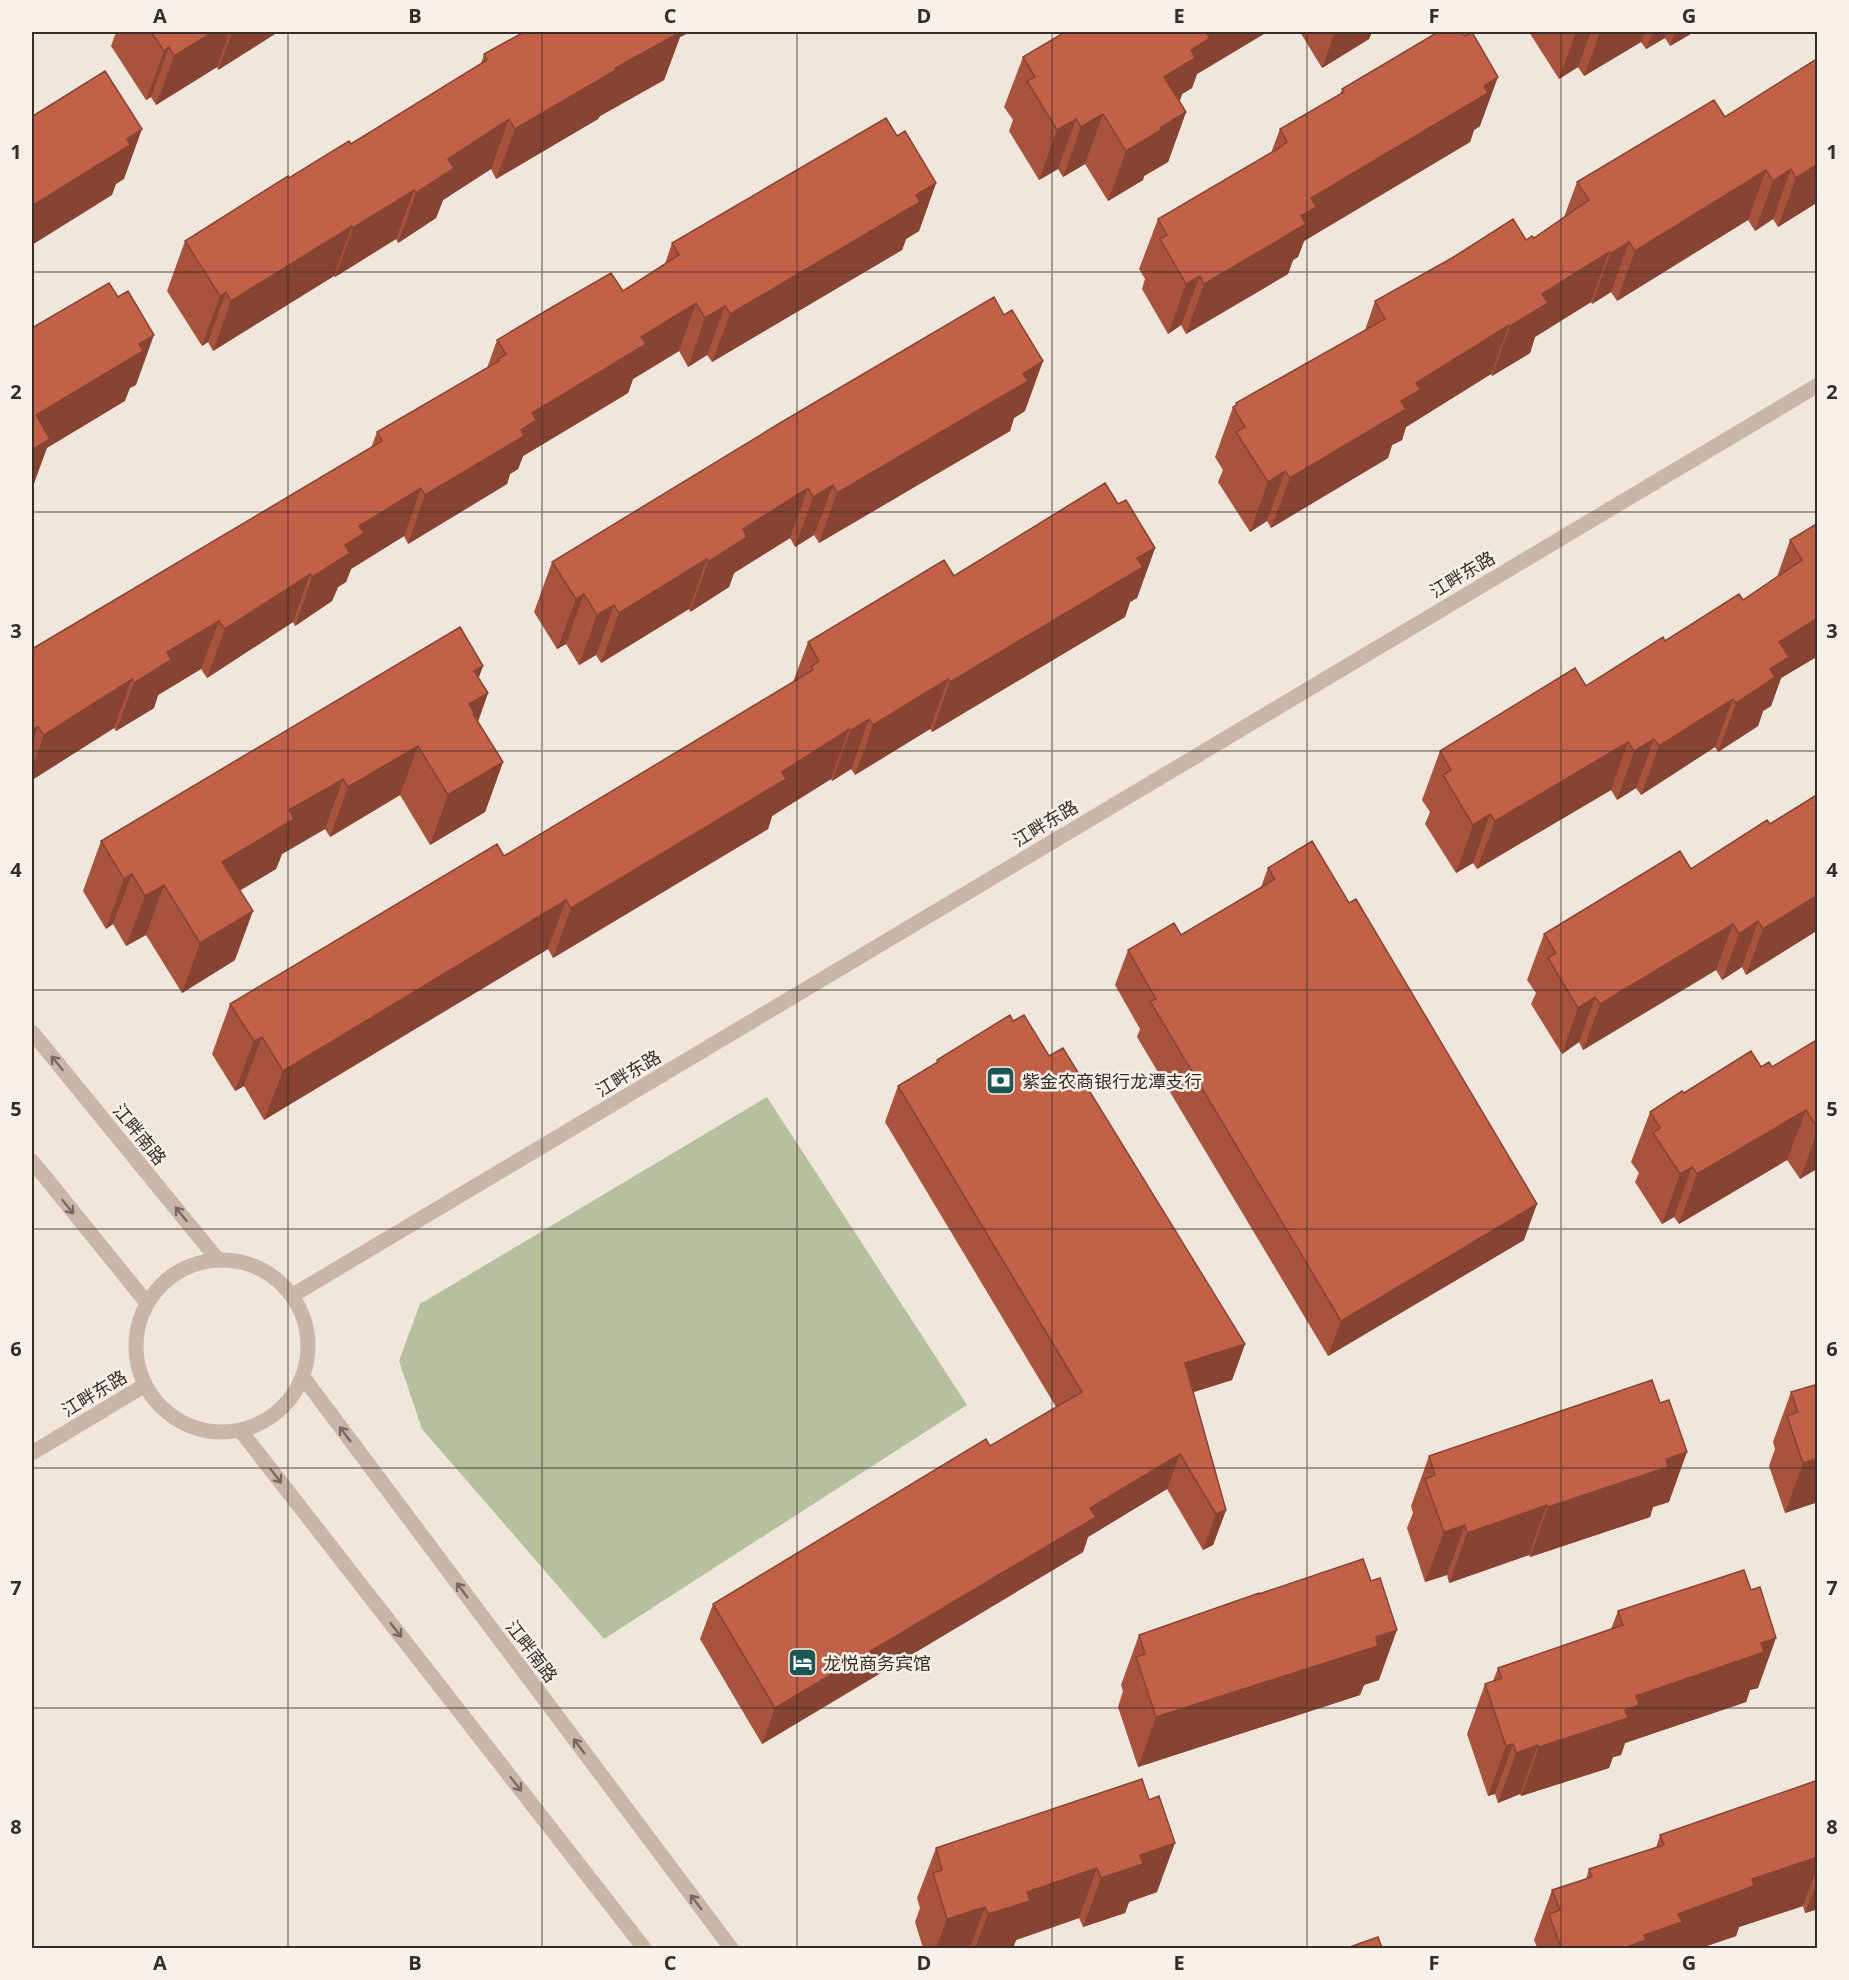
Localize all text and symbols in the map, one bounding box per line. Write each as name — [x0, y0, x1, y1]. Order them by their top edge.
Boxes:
text: A — [153, 2, 167, 29]
text: B — [408, 2, 422, 29]
text: C — [664, 2, 677, 29]
text: D — [917, 2, 931, 29]
text: E — [1173, 2, 1185, 29]
text: F — [1429, 2, 1439, 29]
text: G — [1682, 2, 1696, 29]
text: 1 — [10, 138, 22, 165]
text: 1 — [1826, 138, 1838, 165]
text: 2 — [10, 378, 22, 405]
text: 2 — [1826, 378, 1838, 405]
street label: 江畔东路 — [1425, 545, 1499, 603]
text: 3 — [10, 617, 22, 644]
text: 3 — [1826, 617, 1838, 644]
street label: 江畔东路 — [1008, 794, 1082, 852]
text: 4 — [10, 856, 22, 883]
text: 4 — [1826, 856, 1838, 883]
street label: 江畔东路 — [591, 1044, 665, 1102]
one-way arrow — [51, 1056, 64, 1072]
bank icon: 紫金农商银行龙潭支行 — [985, 1065, 1017, 1097]
place label: 紫金农商银行龙潭支行 — [1022, 1069, 1202, 1093]
text: 5 — [10, 1095, 22, 1122]
text: 5 — [1826, 1095, 1838, 1122]
street label: 江畔南路 — [108, 1098, 172, 1170]
one-way arrow — [62, 1199, 75, 1215]
one-way arrow — [174, 1207, 187, 1223]
text: 6 — [10, 1335, 22, 1362]
text: 6 — [1826, 1335, 1838, 1362]
street label: 江畔东路 — [57, 1364, 131, 1422]
one-way arrow — [339, 1426, 351, 1442]
one-way arrow — [270, 1468, 283, 1484]
text: 7 — [10, 1574, 22, 1601]
text: 7 — [1826, 1574, 1838, 1601]
one-way arrow — [456, 1582, 468, 1598]
street label: 江畔南路 — [501, 1615, 563, 1687]
one-way arrow — [389, 1622, 402, 1638]
hotel icon: 龙悦商务宾馆 — [786, 1647, 818, 1679]
place label: 龙悦商务宾馆 — [823, 1651, 931, 1675]
one-way arrow — [573, 1738, 585, 1754]
one-way arrow — [509, 1776, 522, 1792]
text: 8 — [10, 1813, 22, 1840]
text: 8 — [1826, 1813, 1838, 1840]
one-way arrow — [689, 1894, 702, 1910]
text: A — [153, 1949, 167, 1976]
text: B — [408, 1949, 422, 1976]
text: C — [664, 1949, 677, 1976]
text: D — [917, 1949, 931, 1976]
text: E — [1173, 1949, 1185, 1976]
text: F — [1429, 1949, 1439, 1976]
text: G — [1682, 1949, 1696, 1976]

